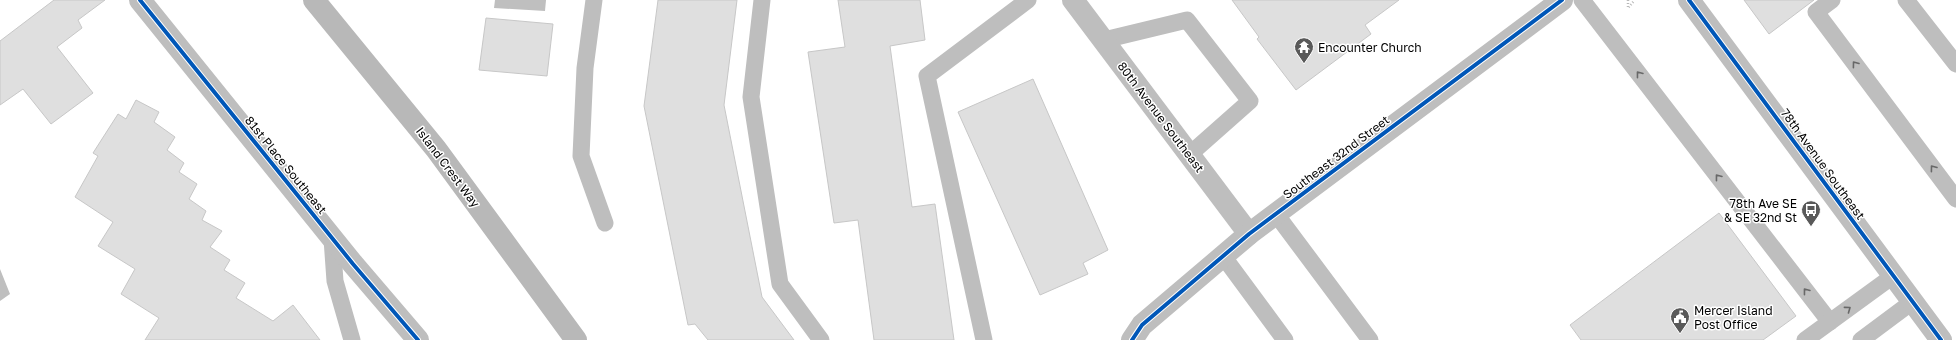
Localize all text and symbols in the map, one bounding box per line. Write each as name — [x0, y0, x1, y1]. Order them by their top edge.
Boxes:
temple icon: Encounter Church — [1293, 36, 1315, 64]
place label: Encounter Church — [1318, 40, 1422, 55]
street label: 80th Avenue Southeast — [1115, 59, 1208, 175]
one-way arrow — [1852, 61, 1860, 68]
one-way arrow — [1637, 72, 1644, 79]
street label: 78th Avenue Southeast — [1778, 106, 1868, 223]
street label: Southeast 32nd Street — [1280, 112, 1392, 202]
street label: 81st Place Southeast — [242, 113, 330, 217]
street label: Island Crest Way — [413, 124, 483, 210]
one-way arrow — [1930, 165, 1937, 172]
one-way arrow — [1716, 175, 1723, 182]
place label: 78th Ave SE & SE 32nd St — [1724, 196, 1797, 225]
bus stop icon: 78th Ave SE & SE 32nd St — [1800, 199, 1822, 227]
one-way arrow — [1804, 289, 1811, 296]
place label: Mercer Island Post Office — [1694, 303, 1773, 332]
public building icon: Mercer Island Post Office — [1669, 306, 1691, 334]
one-way arrow — [1844, 307, 1851, 314]

